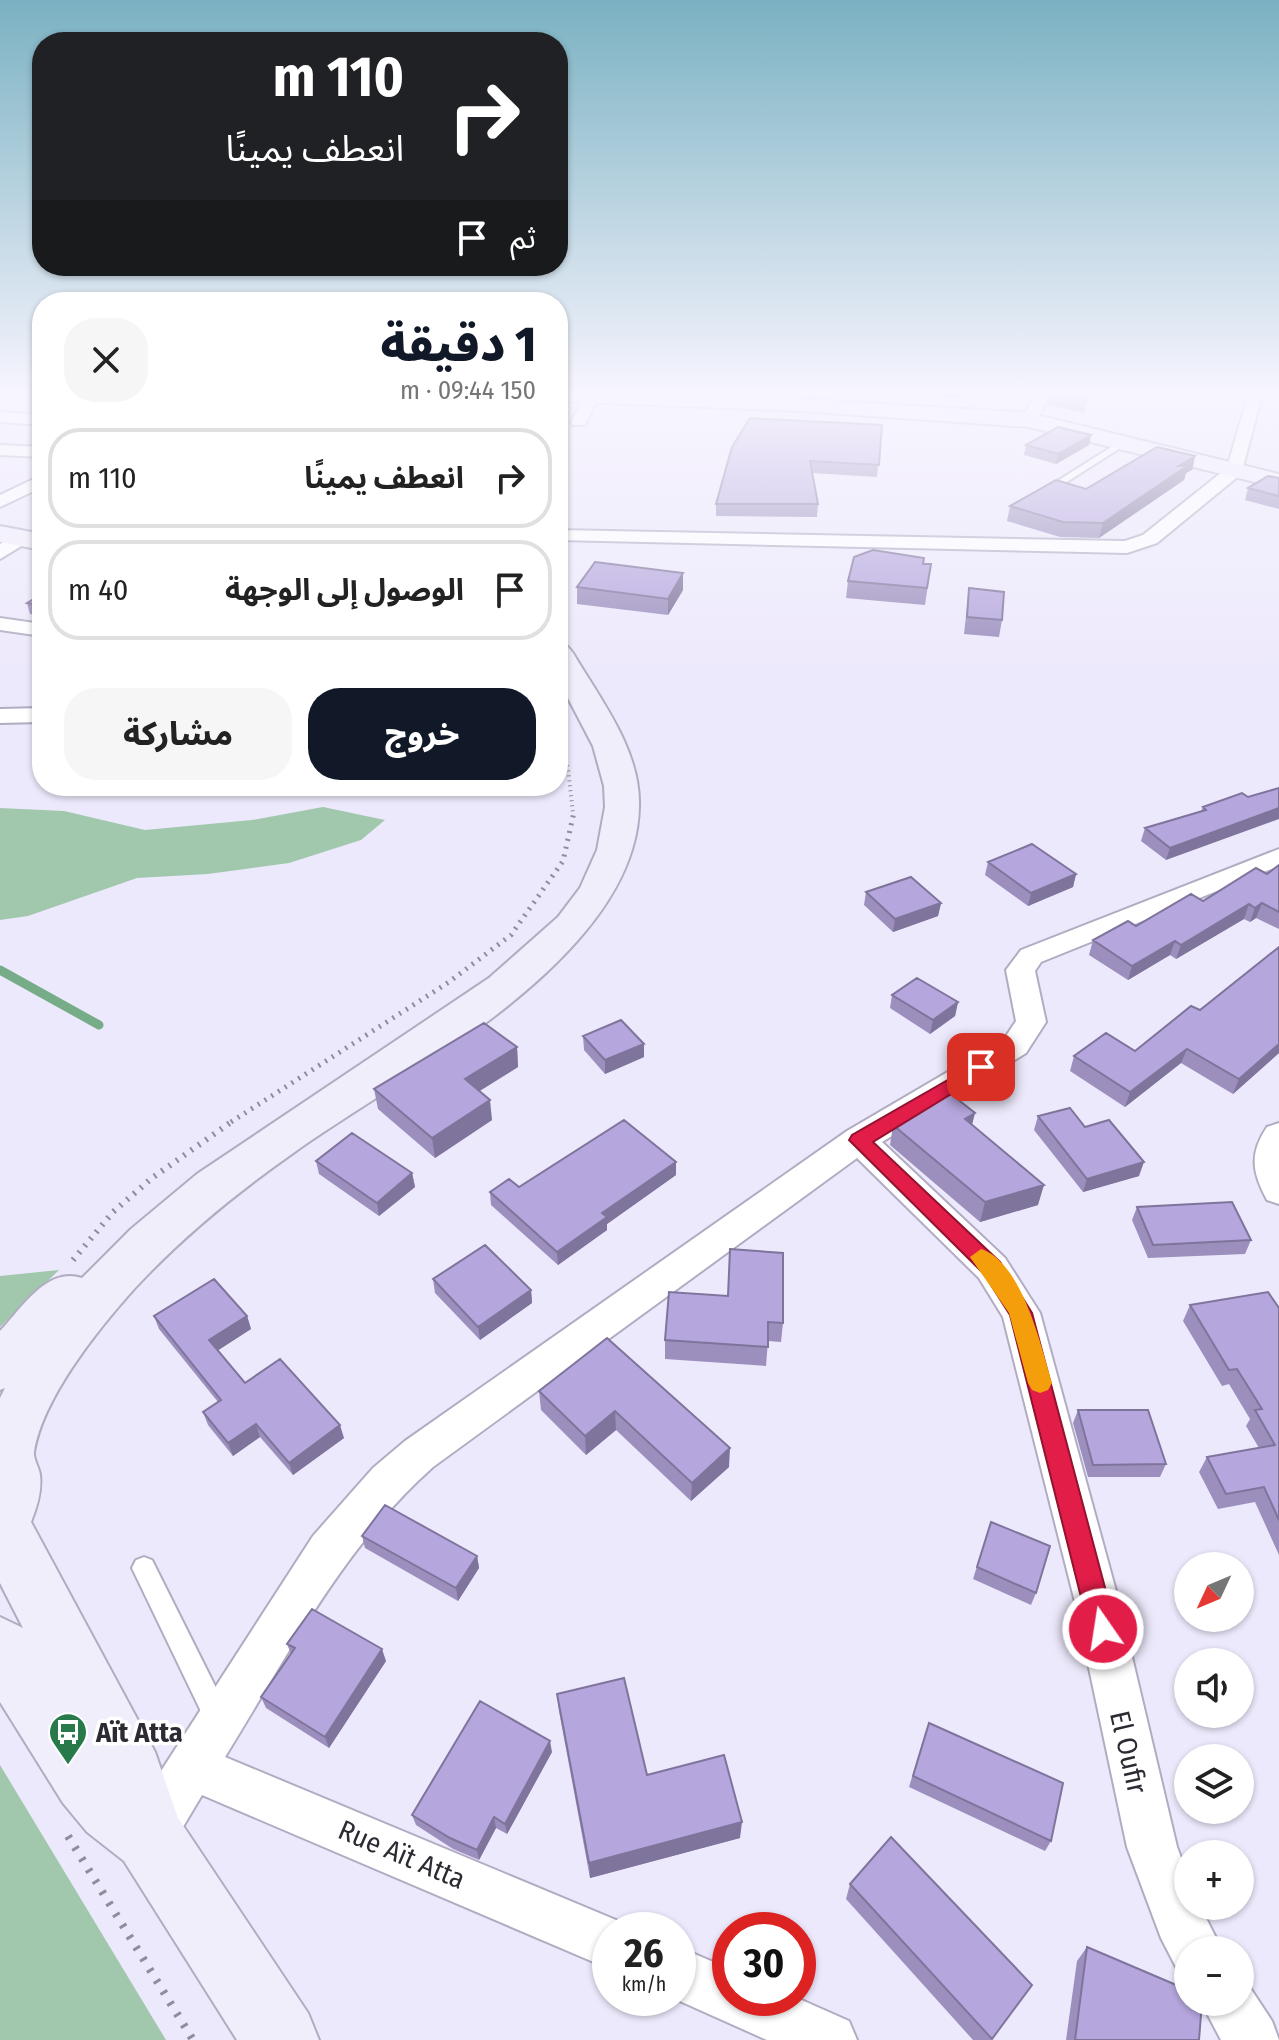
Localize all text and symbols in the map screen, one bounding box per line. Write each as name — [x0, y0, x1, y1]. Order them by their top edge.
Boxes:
text: 110 m — [273, 44, 404, 111]
icon: right — [432, 64, 536, 168]
text: انعطف يمينًا — [226, 127, 404, 171]
icon: arrive — [450, 216, 494, 260]
text: ثم — [510, 220, 536, 256]
text: 1 دقيقة — [380, 316, 536, 374]
button: close — [64, 318, 148, 402]
text: 150 m · 09:44 — [400, 375, 536, 406]
icon: right — [488, 456, 532, 500]
text: 110 m — [68, 460, 137, 496]
text: انعطف يمينًا — [304, 460, 464, 496]
icon: arrive — [488, 568, 532, 612]
text: 40 m — [68, 572, 128, 608]
text: الوصول إلى الوجهة — [225, 572, 464, 608]
button: مشاركة — [64, 688, 292, 780]
button: خروج — [308, 688, 536, 780]
pin — [947, 1033, 1015, 1101]
icon: arrive — [959, 1045, 1003, 1089]
north arrow — [1174, 1552, 1254, 1632]
map controls — [1174, 1552, 1254, 2016]
position arrow — [1061, 1587, 1145, 1671]
button: sound — [1174, 1648, 1254, 1728]
street label: El Oufir — [1103, 1708, 1154, 1797]
bus stop icon: Aït Atta — [47, 1711, 89, 1766]
place label: Aït Atta — [95, 1716, 183, 1749]
button: layers — [1174, 1744, 1254, 1824]
street label: Rue Aït Atta — [333, 1813, 470, 1896]
button: + — [1174, 1840, 1254, 1920]
speed limit sign: 30 — [712, 1912, 816, 2016]
text: 26 — [624, 1930, 664, 1978]
button: − — [1174, 1936, 1254, 2016]
text: km/h — [622, 1972, 666, 1996]

